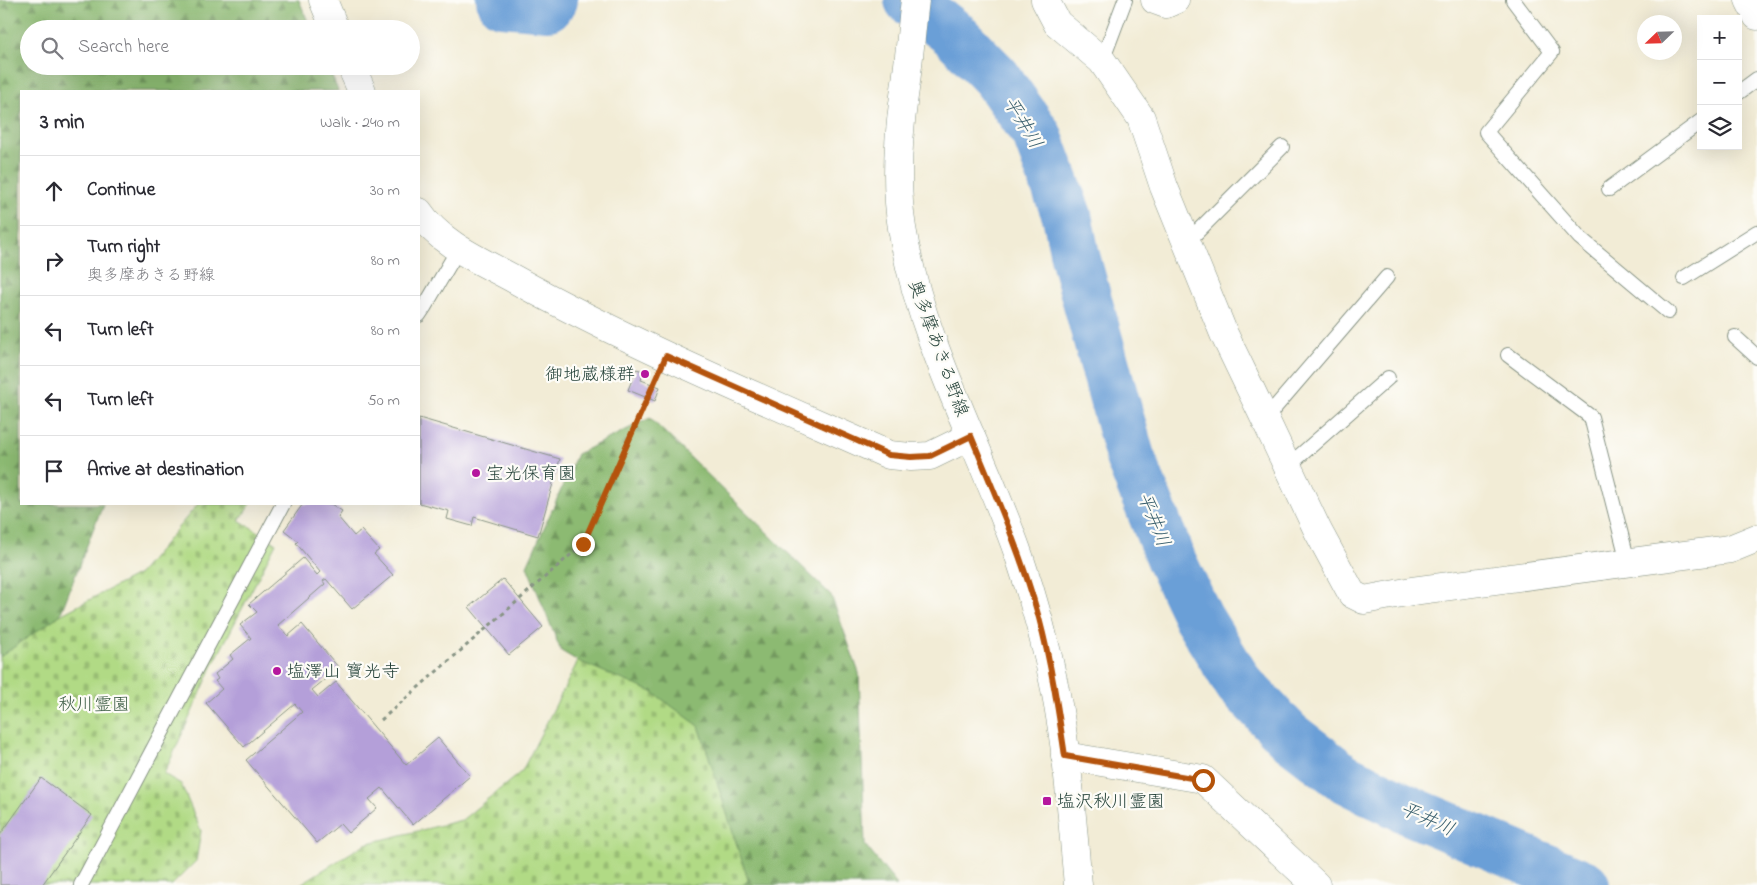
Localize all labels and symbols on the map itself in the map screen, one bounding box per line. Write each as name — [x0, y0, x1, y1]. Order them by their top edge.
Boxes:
north arrow — [1637, 15, 1682, 60]
water label: 平井川 — [996, 92, 1048, 155]
street label: 奥多摩あきる野線 — [900, 277, 974, 421]
place label: 御地蔵様群 — [545, 363, 635, 389]
marker: 御地蔵様群 — [639, 368, 651, 380]
place label: 宝光保育園 — [486, 462, 576, 488]
marker: 宝光保育園 — [470, 467, 482, 479]
water label: 平井川 — [1129, 488, 1176, 551]
route end — [572, 533, 595, 556]
place label: 塩澤山 寶光寺 — [287, 660, 400, 686]
marker: 塩澤山 寶光寺 — [271, 665, 283, 677]
park label: 秋川霊園 — [58, 693, 130, 719]
route start — [1192, 769, 1215, 792]
place label: 塩沢秋川霊園 — [1057, 790, 1165, 816]
marker: 塩沢秋川霊園 — [1041, 795, 1053, 807]
water label: 平井川 — [1395, 796, 1459, 844]

